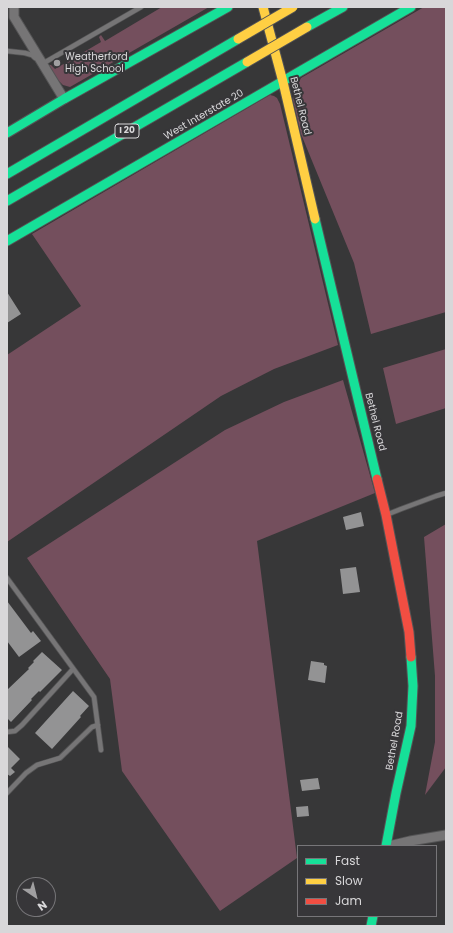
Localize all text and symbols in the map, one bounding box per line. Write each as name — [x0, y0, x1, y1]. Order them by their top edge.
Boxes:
place label: Weatherford High School — [65, 51, 128, 74]
marker: Weatherford High School — [52, 58, 62, 68]
street label: Bethel Road — [287, 76, 313, 136]
street label: West Interstate 20 — [162, 87, 246, 143]
road number: I 20 — [115, 124, 139, 138]
street label: Bethel Road — [362, 392, 388, 452]
street label: Bethel Road — [384, 711, 406, 771]
legend — [297, 845, 437, 917]
text: Fast — [335, 852, 360, 869]
text: Slow — [335, 872, 363, 889]
north arrow — [16, 877, 56, 917]
text: Jam — [335, 892, 362, 909]
text: N — [34, 897, 50, 915]

